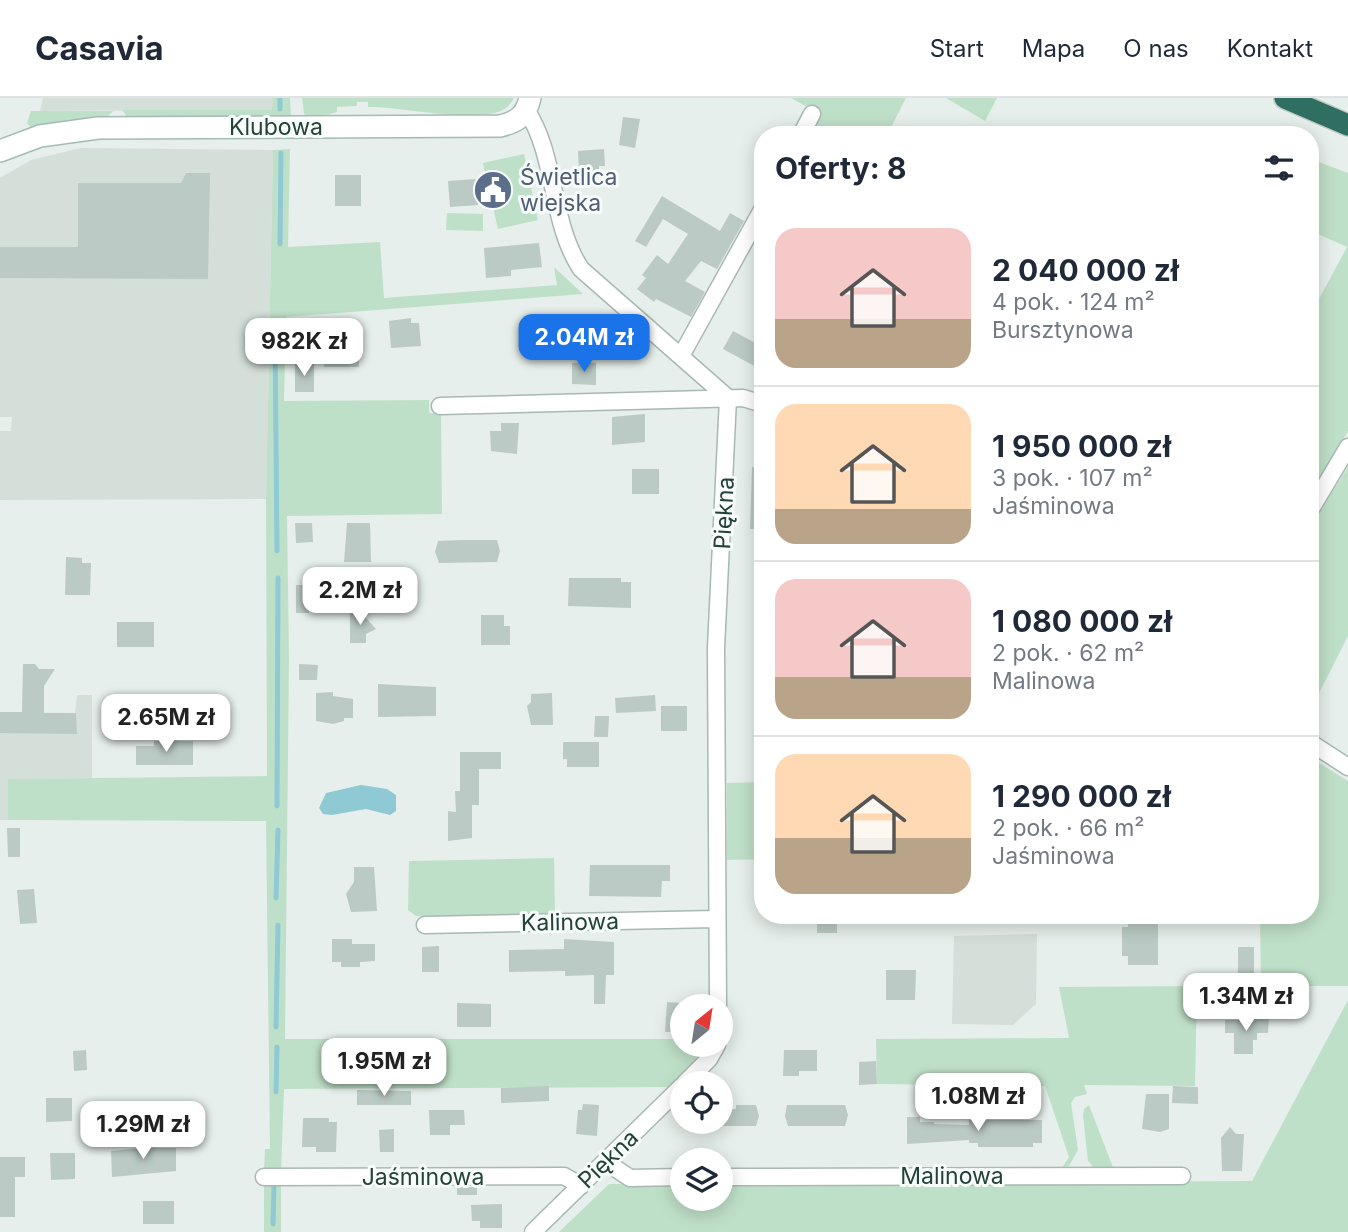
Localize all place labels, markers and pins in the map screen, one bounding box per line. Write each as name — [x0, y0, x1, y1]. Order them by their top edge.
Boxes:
place label: Świetlica wiejska — [520, 163, 618, 217]
public building icon: Świetlica wiejska — [472, 169, 514, 211]
pin: 2.04M zł — [512, 314, 656, 374]
pin: 982K zł — [239, 318, 369, 378]
pin: 2.2M zł — [295, 568, 425, 627]
pin: 2.65M zł — [94, 694, 238, 754]
pin: 1.34M zł — [1174, 974, 1318, 1033]
pin: 1.95M zł — [312, 1038, 456, 1098]
pin: 1.08M zł — [906, 1074, 1050, 1133]
pin: 1.29M zł — [71, 1102, 215, 1161]

